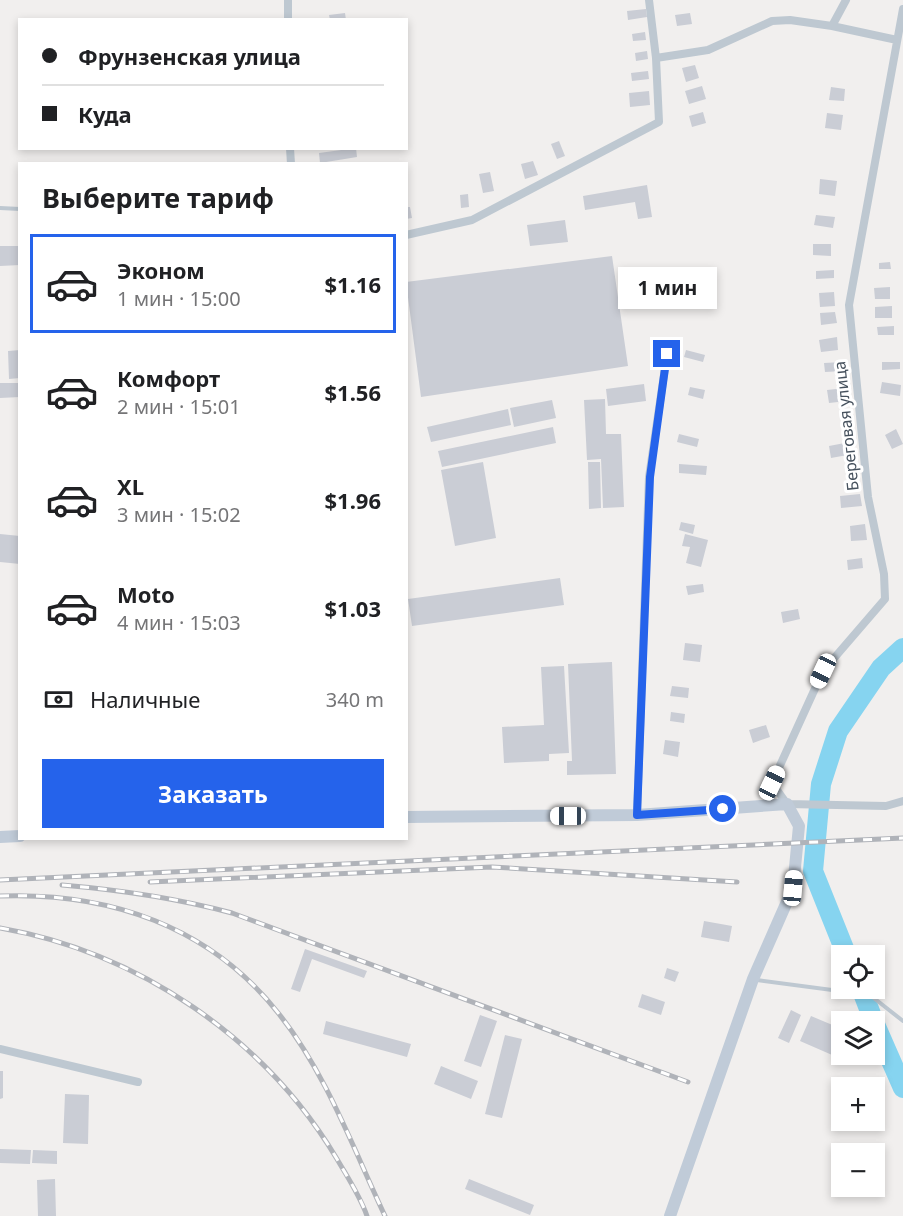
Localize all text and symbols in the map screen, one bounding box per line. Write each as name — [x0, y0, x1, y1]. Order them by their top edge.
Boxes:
text: Фрунзенская улица — [78, 41, 301, 71]
text: Куда — [78, 99, 132, 129]
text: Выберите тариф — [42, 179, 274, 216]
text: Эконом — [117, 255, 205, 285]
icon: car — [45, 257, 99, 311]
callout: 1 мин — [618, 267, 716, 309]
text: $1.16 — [324, 269, 381, 299]
text: 1 мин — [638, 274, 697, 301]
text: 1 мин · 15:00 — [117, 285, 241, 312]
route end — [653, 340, 680, 367]
street label: Береговая улица — [828, 360, 864, 492]
text: Комфорт — [117, 363, 220, 393]
icon: car — [45, 365, 99, 419]
text: $1.56 — [324, 377, 381, 407]
text: 2 мин · 15:01 — [117, 393, 241, 420]
text: XL — [117, 471, 144, 501]
icon: car — [45, 473, 99, 527]
text: $1.96 — [324, 485, 381, 515]
text: 3 мин · 15:02 — [117, 501, 241, 528]
text: Moto — [117, 579, 175, 609]
icon: car — [45, 581, 99, 635]
text: $1.03 — [324, 593, 381, 623]
text: 4 мин · 15:03 — [117, 609, 241, 636]
car — [807, 651, 839, 691]
icon: cash — [42, 683, 75, 716]
text: Наличные — [90, 684, 200, 714]
text: 340 m — [326, 686, 384, 713]
button: Заказать — [42, 759, 384, 828]
car — [756, 763, 788, 803]
route start — [709, 795, 736, 822]
car — [550, 807, 586, 825]
car — [782, 869, 804, 907]
map controls — [831, 945, 885, 1197]
button: locate — [831, 945, 885, 999]
button: layers — [831, 1011, 885, 1065]
button: + — [831, 1077, 885, 1131]
button: − — [831, 1143, 885, 1197]

